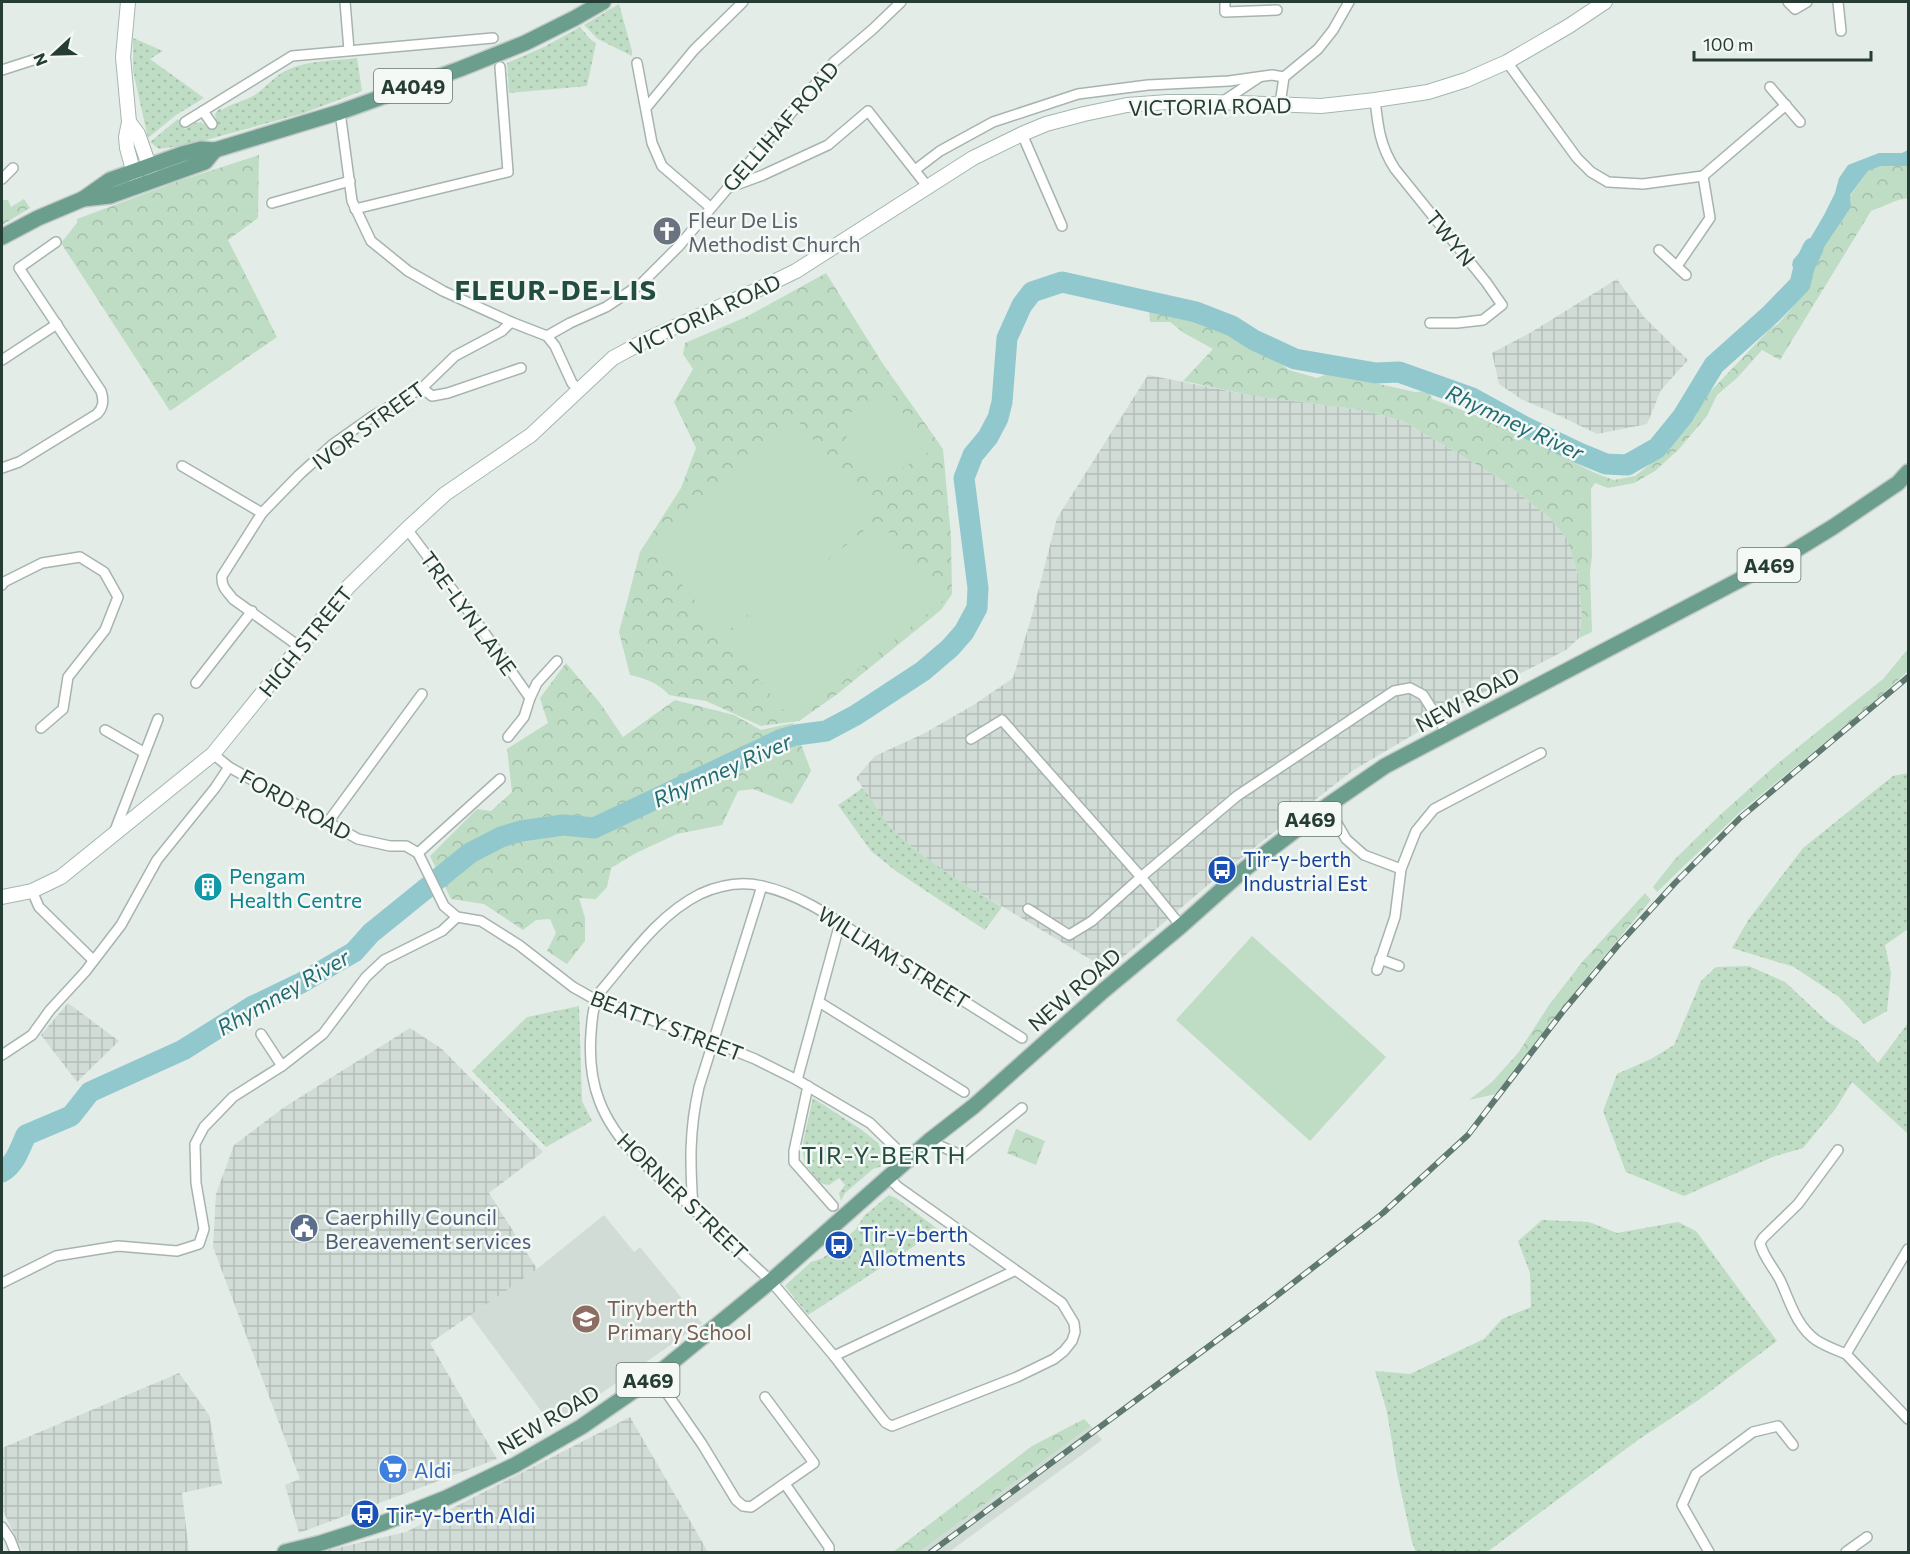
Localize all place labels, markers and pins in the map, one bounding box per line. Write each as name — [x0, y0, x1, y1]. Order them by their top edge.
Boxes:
place label: Fleur De Lis Methodist Church — [688, 207, 860, 256]
church icon: Fleur De Lis Methodist Church — [651, 215, 683, 247]
place label: Tir-y-berth Industrial Est — [1243, 846, 1368, 895]
bus stop icon: Tir-y-berth Industrial Est — [1206, 854, 1238, 886]
place label: Pengam Health Centre — [229, 863, 362, 912]
building icon: Pengam Health Centre — [192, 871, 224, 903]
place label: Caerphilly Council Bereavement services — [325, 1204, 531, 1253]
public building icon: Caerphilly Council Bereavement services — [288, 1212, 320, 1244]
place label: Tir-y-berth Allotments — [860, 1221, 968, 1270]
bus stop icon: Tir-y-berth Allotments — [823, 1229, 855, 1261]
place label: Tiryberth Primary School — [607, 1295, 752, 1344]
school or university icon: Tiryberth Primary School — [570, 1303, 602, 1335]
supermarket icon: Aldi — [377, 1453, 409, 1485]
place label: Aldi — [414, 1457, 451, 1482]
bus stop icon: Tir-y-berth Aldi — [349, 1498, 381, 1530]
place label: Tir-y-berth Aldi — [386, 1502, 536, 1527]

